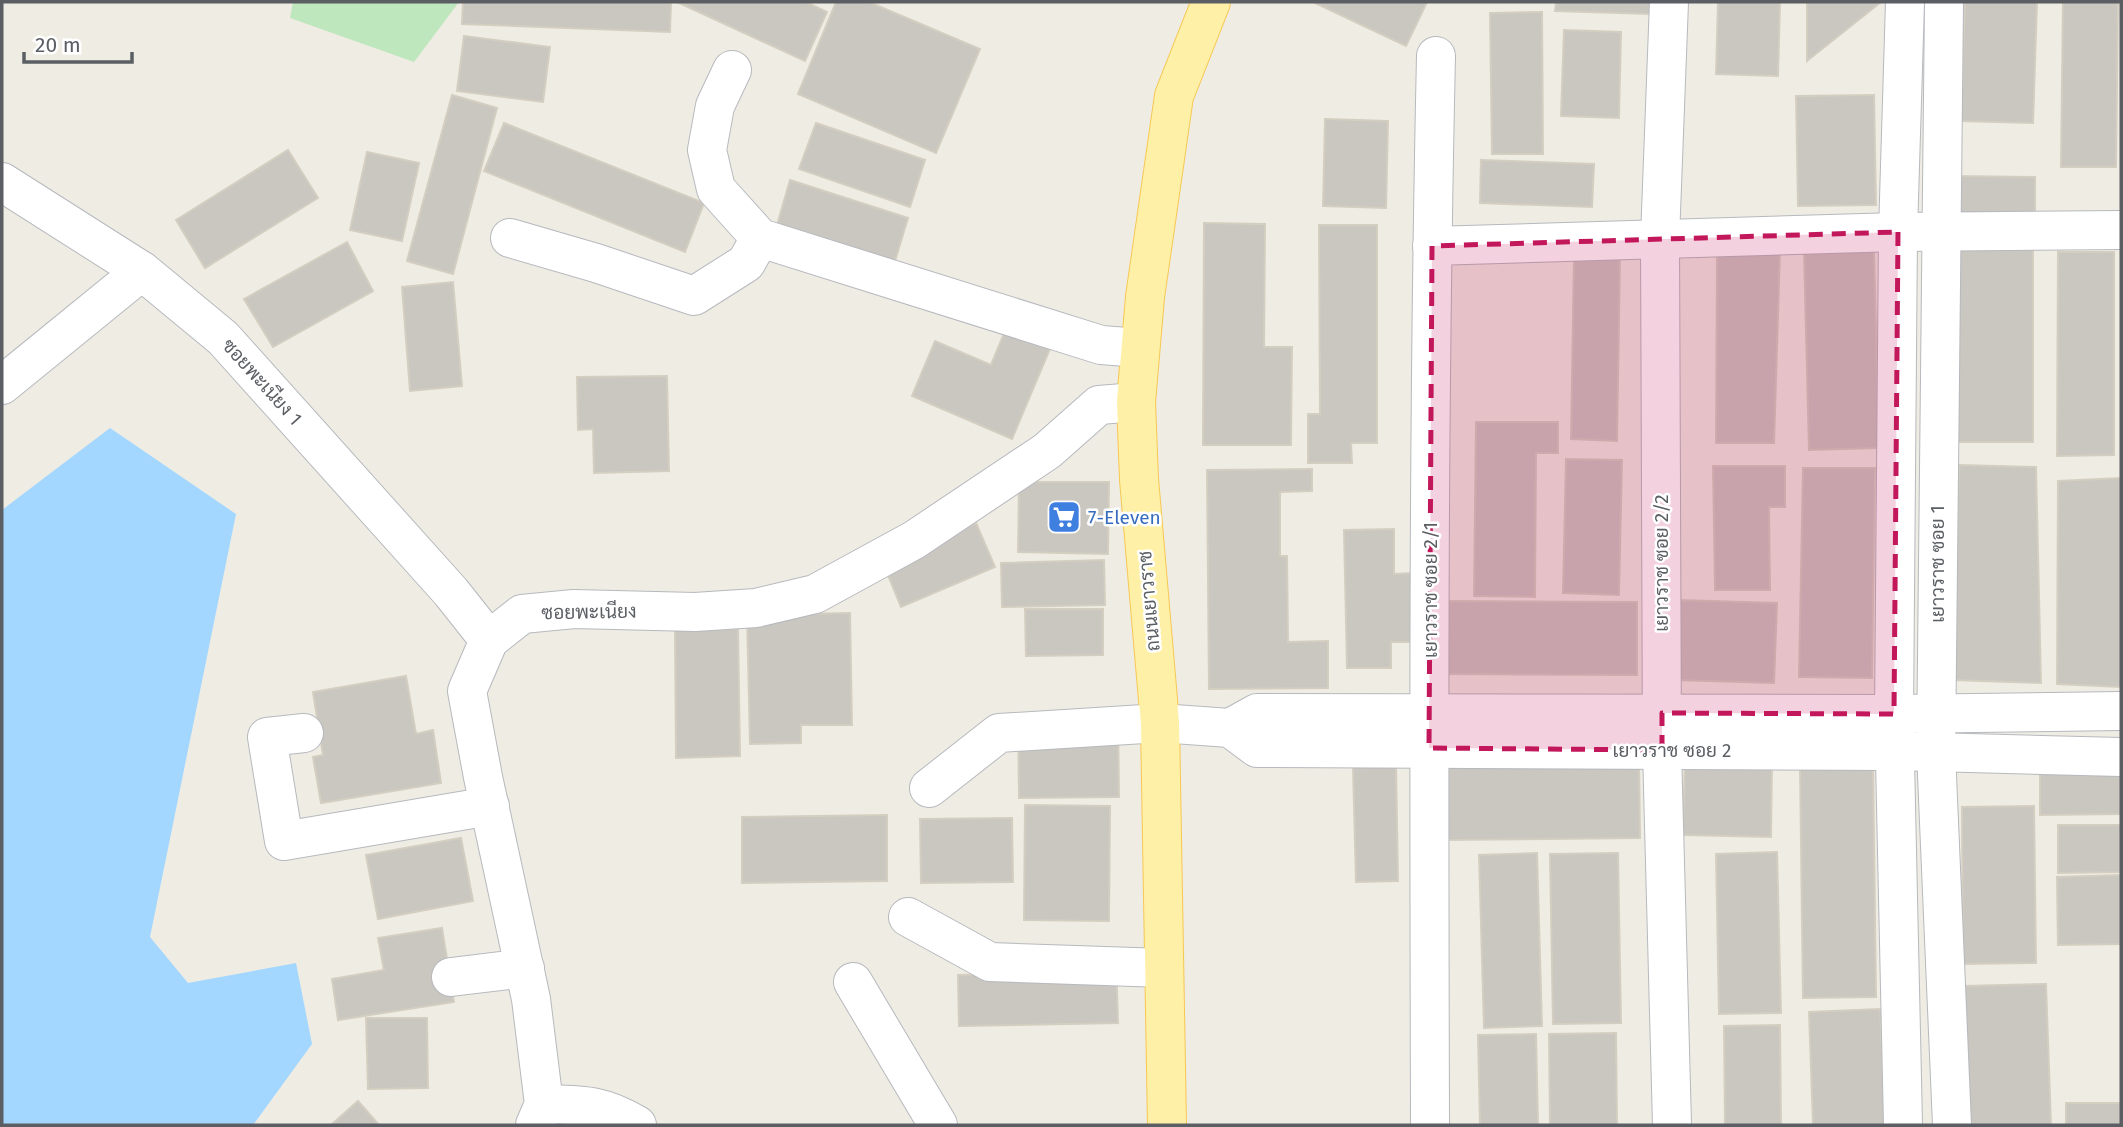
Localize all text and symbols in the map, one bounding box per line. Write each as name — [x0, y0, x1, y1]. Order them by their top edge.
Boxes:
scale bar — [24, 21, 133, 65]
text: 20 m — [35, 32, 81, 58]
street label: ซอยพะเนียง 1 — [217, 333, 308, 430]
street label: เยาวราช ซอย 2/2 — [1650, 494, 1673, 632]
supermarket icon: 7-Eleven — [1045, 498, 1083, 536]
street label: เยาวราช ซอย 1 — [1926, 505, 1949, 623]
place label: 7-Eleven — [1088, 506, 1161, 529]
street label: เยาวราช ซอย 2/1 — [1419, 522, 1442, 658]
street label: ถนนเยาวราช — [1133, 550, 1165, 652]
street label: ซอยพะเนียง — [541, 599, 637, 624]
street label: เยาวราช ซอย 2 — [1613, 739, 1731, 762]

